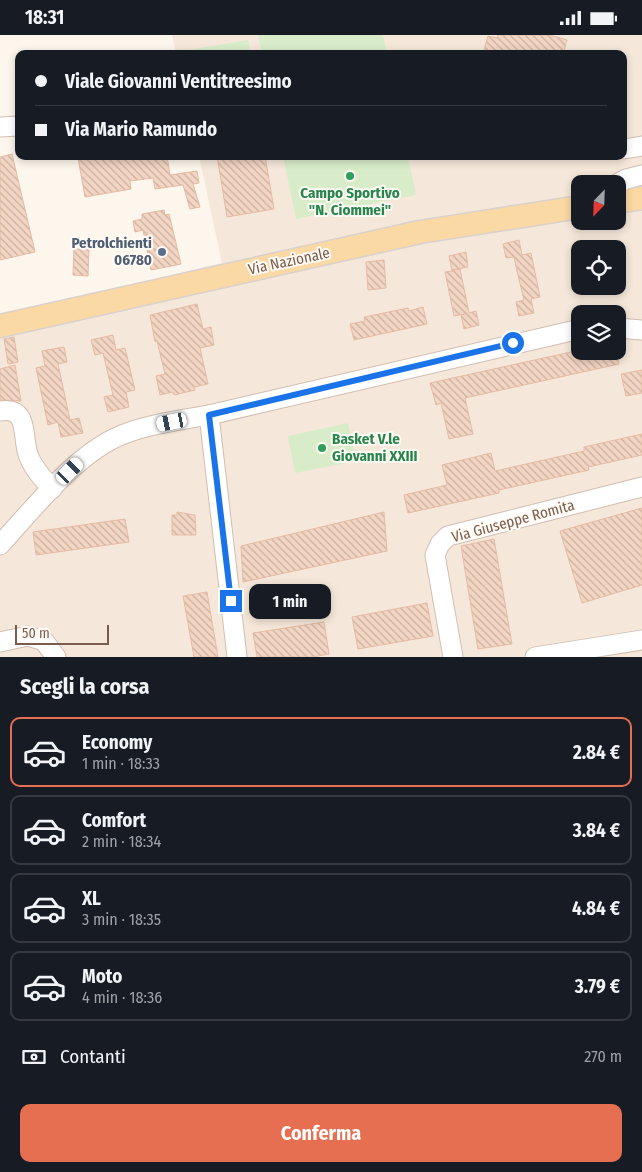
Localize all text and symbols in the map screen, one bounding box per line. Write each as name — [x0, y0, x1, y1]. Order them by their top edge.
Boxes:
text: 18:31 — [25, 6, 64, 29]
text: Viale Giovanni Ventitreesimo — [65, 70, 292, 93]
text: Via Mario Ramundo — [65, 118, 217, 141]
marker: Campo Sportivo "N. Ciommei" — [344, 170, 356, 182]
north arrow — [571, 175, 626, 230]
map controls — [571, 175, 626, 360]
place label: Campo Sportivo "N. Ciommei" — [300, 184, 400, 219]
place label: Petrolchienti 06780 — [71, 234, 152, 269]
button: locate — [571, 240, 626, 295]
street label: Via Nazionale — [247, 244, 331, 278]
marker: Petrolchienti 06780 — [156, 246, 168, 258]
button: layers — [571, 305, 626, 360]
route start — [502, 332, 524, 354]
car — [155, 412, 188, 432]
place label: Basket V.le Giovanni XXIII — [332, 430, 418, 465]
marker: Basket V.le Giovanni XXIII — [316, 442, 328, 454]
car — [54, 455, 85, 487]
street label: Via Giuseppe Romita — [450, 496, 576, 546]
callout: 1 min — [248, 583, 331, 619]
route end — [220, 590, 242, 612]
text: 1 min — [273, 592, 307, 611]
scale bar — [15, 622, 109, 645]
text: 50 m — [22, 625, 50, 642]
text: Scegli la corsa — [20, 673, 150, 700]
icon: car — [22, 730, 67, 775]
text: Economy — [82, 731, 152, 754]
text: 2.84 € — [573, 741, 620, 764]
text: 1 min · 18:33 — [82, 754, 160, 773]
icon: car — [22, 808, 67, 853]
text: Comfort — [82, 809, 146, 832]
text: 3.84 € — [573, 819, 620, 842]
text: 2 min · 18:34 — [82, 832, 161, 851]
icon: car — [22, 886, 67, 931]
text: XL — [82, 887, 101, 910]
text: 4.84 € — [572, 897, 620, 920]
text: 3 min · 18:35 — [82, 910, 161, 929]
icon: car — [22, 964, 67, 1009]
text: Moto — [82, 965, 122, 988]
text: 3.79 € — [575, 975, 620, 998]
text: 4 min · 18:36 — [82, 988, 162, 1007]
icon: cash — [20, 1043, 48, 1071]
text: Contanti — [60, 1045, 126, 1068]
text: 270 m — [584, 1047, 622, 1066]
button: Conferma — [20, 1104, 622, 1162]

